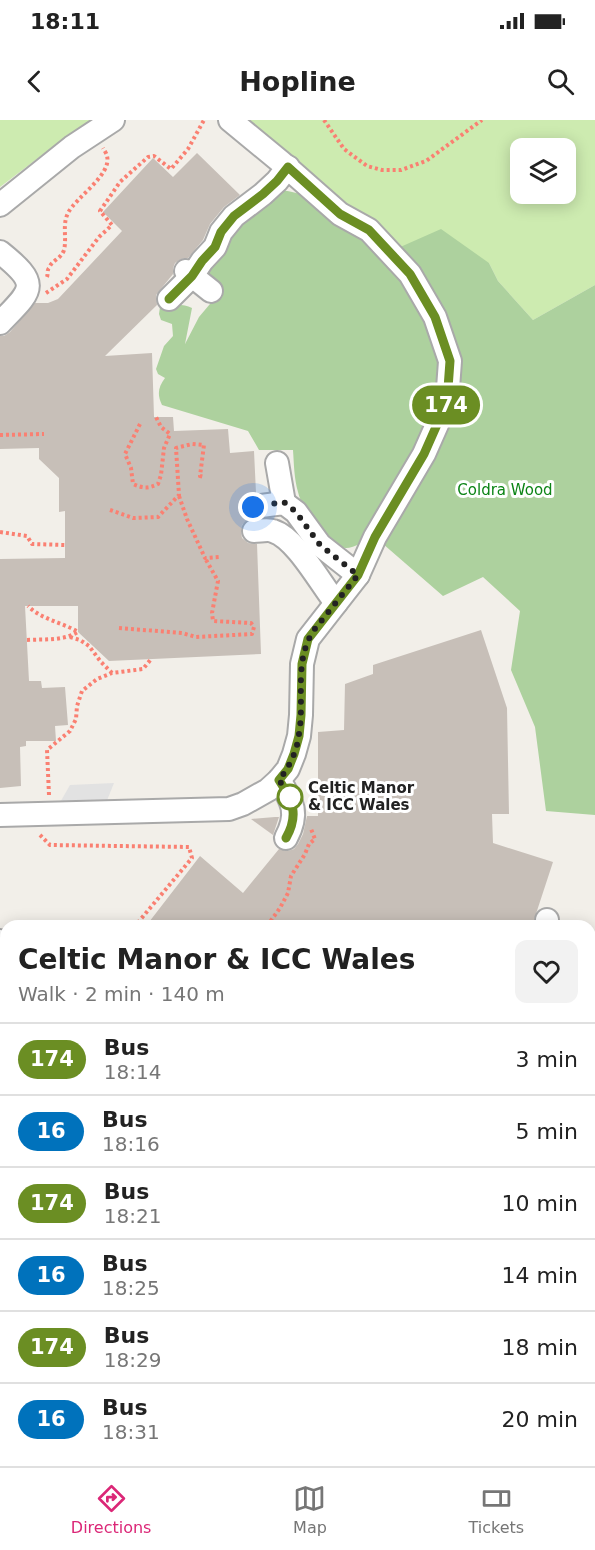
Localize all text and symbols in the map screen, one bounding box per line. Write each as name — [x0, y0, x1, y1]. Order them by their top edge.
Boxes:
text: 18:11 — [30, 9, 100, 34]
icon: back — [18, 65, 51, 98]
icon: search — [544, 65, 577, 98]
text: Hopline — [239, 66, 356, 97]
map controls — [510, 138, 576, 204]
button: layers — [510, 138, 576, 204]
line badge: 174 — [412, 386, 480, 424]
text: 174 — [424, 393, 468, 417]
park label: Coldra Wood — [457, 481, 553, 499]
your location — [238, 492, 268, 522]
place label: Celtic Manor & ICC Wales — [308, 779, 415, 814]
marker: Celtic Manor & ICC Wales — [277, 784, 303, 810]
button: heart — [515, 940, 578, 1003]
text: Celtic Manor & ICC Wales — [18, 943, 415, 976]
text: Walk · 2 min · 140 m — [18, 982, 225, 1006]
text: Bus — [104, 1035, 149, 1060]
text: 174 — [30, 1047, 74, 1071]
text: 3 min — [516, 1047, 578, 1072]
text: 18:14 — [104, 1060, 161, 1084]
text: Bus — [102, 1107, 148, 1132]
text: 16 — [36, 1119, 66, 1143]
text: 5 min — [516, 1119, 578, 1144]
text: 18:16 — [102, 1132, 160, 1156]
text: Bus — [104, 1179, 149, 1204]
text: 174 — [30, 1191, 74, 1215]
text: 10 min — [502, 1191, 578, 1216]
text: 18:21 — [104, 1204, 161, 1228]
text: Bus — [102, 1251, 148, 1276]
text: 16 — [36, 1263, 66, 1287]
text: 14 min — [502, 1263, 578, 1288]
text: 18:25 — [102, 1276, 160, 1300]
text: Bus — [104, 1323, 149, 1348]
text: 174 — [30, 1335, 74, 1359]
text: 18 min — [502, 1335, 578, 1360]
text: 18:29 — [104, 1348, 161, 1372]
text: Bus — [102, 1395, 148, 1420]
text: 16 — [36, 1407, 66, 1431]
text: 20 min — [502, 1407, 578, 1432]
text: 18:31 — [102, 1420, 160, 1444]
tab: Directions — [71, 1482, 151, 1537]
tab: Map — [293, 1482, 327, 1537]
tab: Tickets — [468, 1482, 524, 1537]

